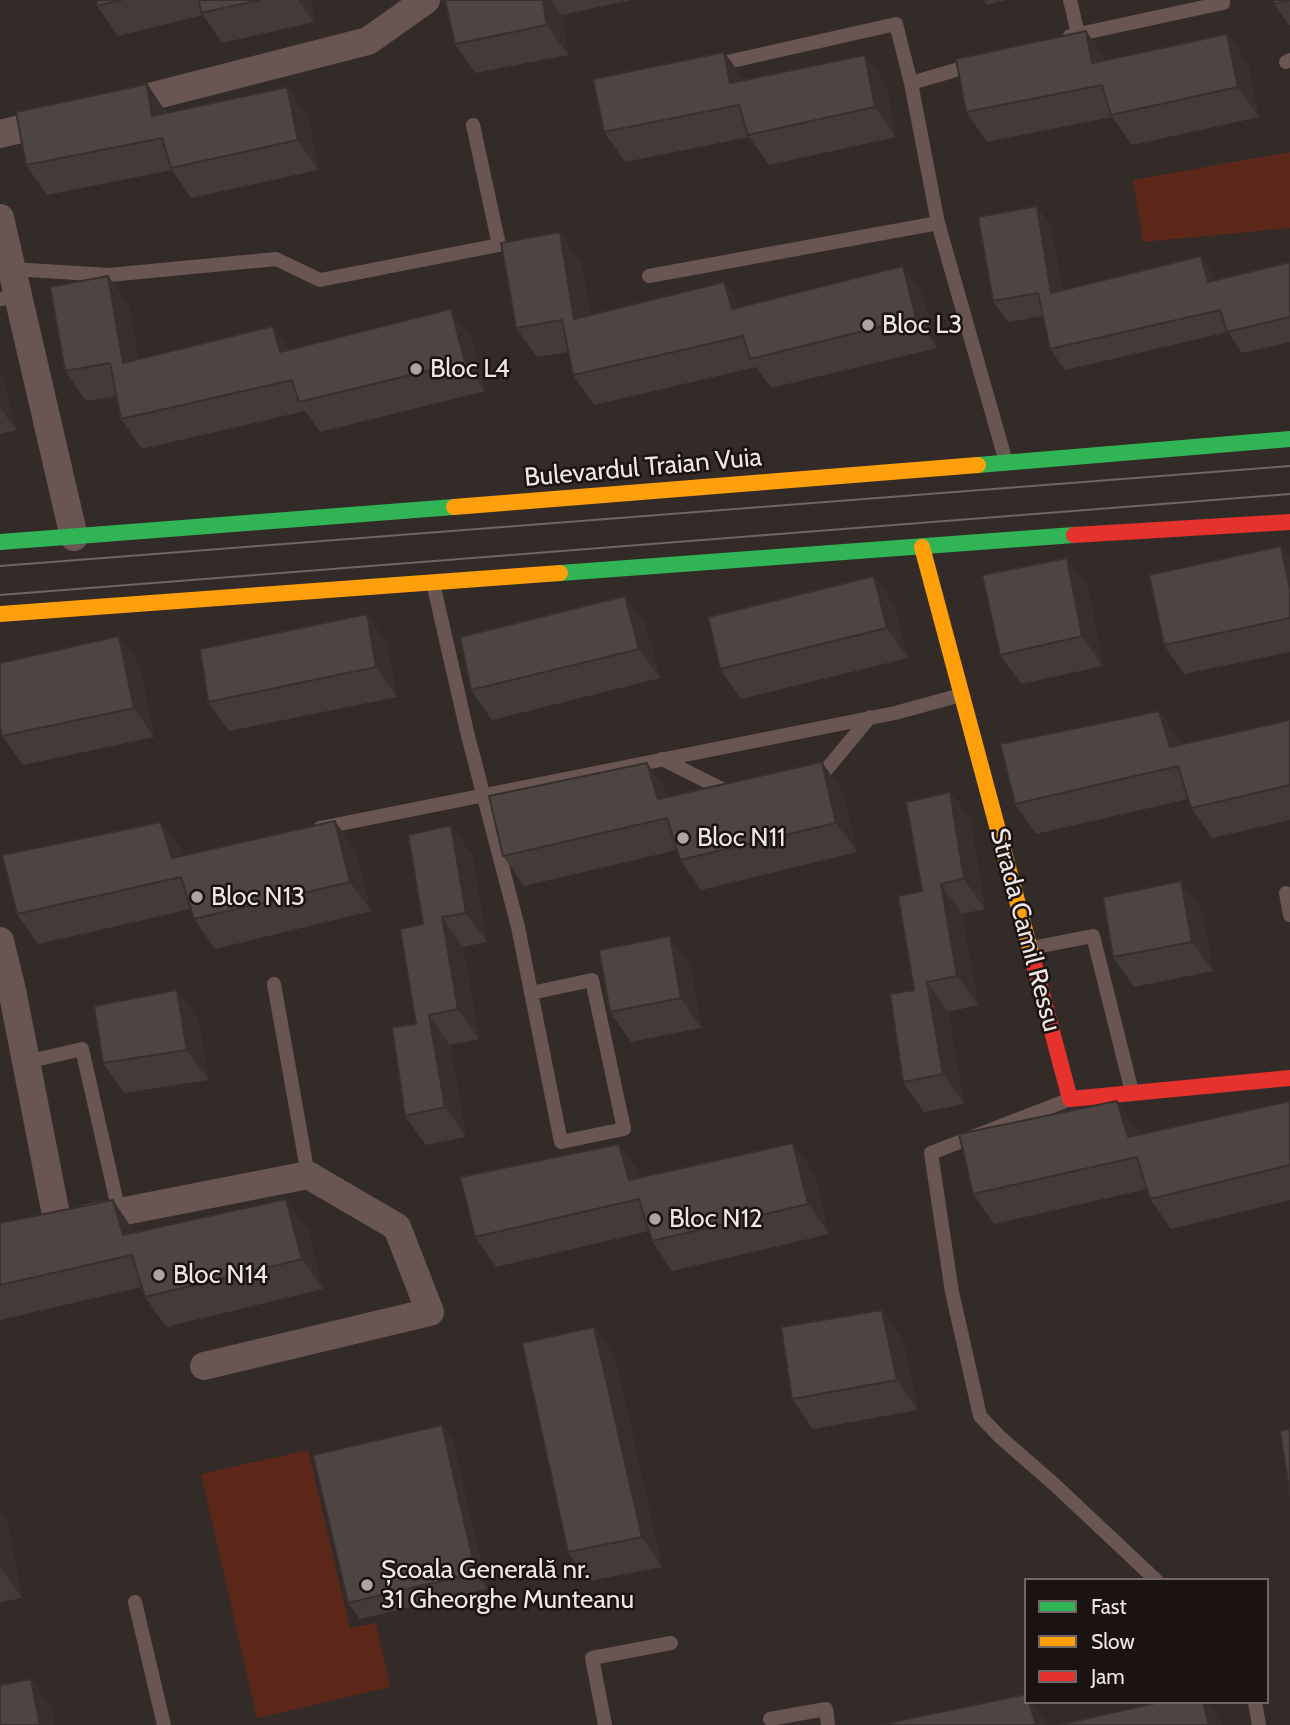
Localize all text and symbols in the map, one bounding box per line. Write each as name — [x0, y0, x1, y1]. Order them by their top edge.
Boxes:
place label: Bloc L3 — [882, 309, 962, 341]
marker: Bloc L3 — [860, 317, 876, 333]
place label: Bloc L4 — [430, 353, 510, 385]
marker: Bloc L4 — [408, 361, 424, 377]
street label: Bulevardul Traian Vuia — [523, 442, 763, 494]
place label: Bloc N11 — [697, 822, 786, 854]
street label: Strada Camil Ressu — [983, 825, 1067, 1035]
marker: Bloc N11 — [675, 830, 691, 846]
place label: Bloc N13 — [211, 881, 305, 913]
marker: Bloc N13 — [189, 889, 205, 905]
place label: Bloc N12 — [669, 1203, 763, 1235]
marker: Bloc N12 — [647, 1211, 663, 1227]
place label: Bloc N14 — [173, 1259, 268, 1291]
marker: Bloc N14 — [151, 1267, 167, 1283]
place label: Școala Generală nr. 31 Gheorghe Munteanu — [381, 1554, 634, 1616]
marker: Școala Generală nr. 31 Gheorghe Munteanu — [359, 1577, 375, 1593]
legend — [1024, 1578, 1269, 1704]
text: Fast — [1091, 1594, 1127, 1619]
text: Slow — [1091, 1629, 1135, 1654]
text: Jam — [1091, 1664, 1125, 1689]

